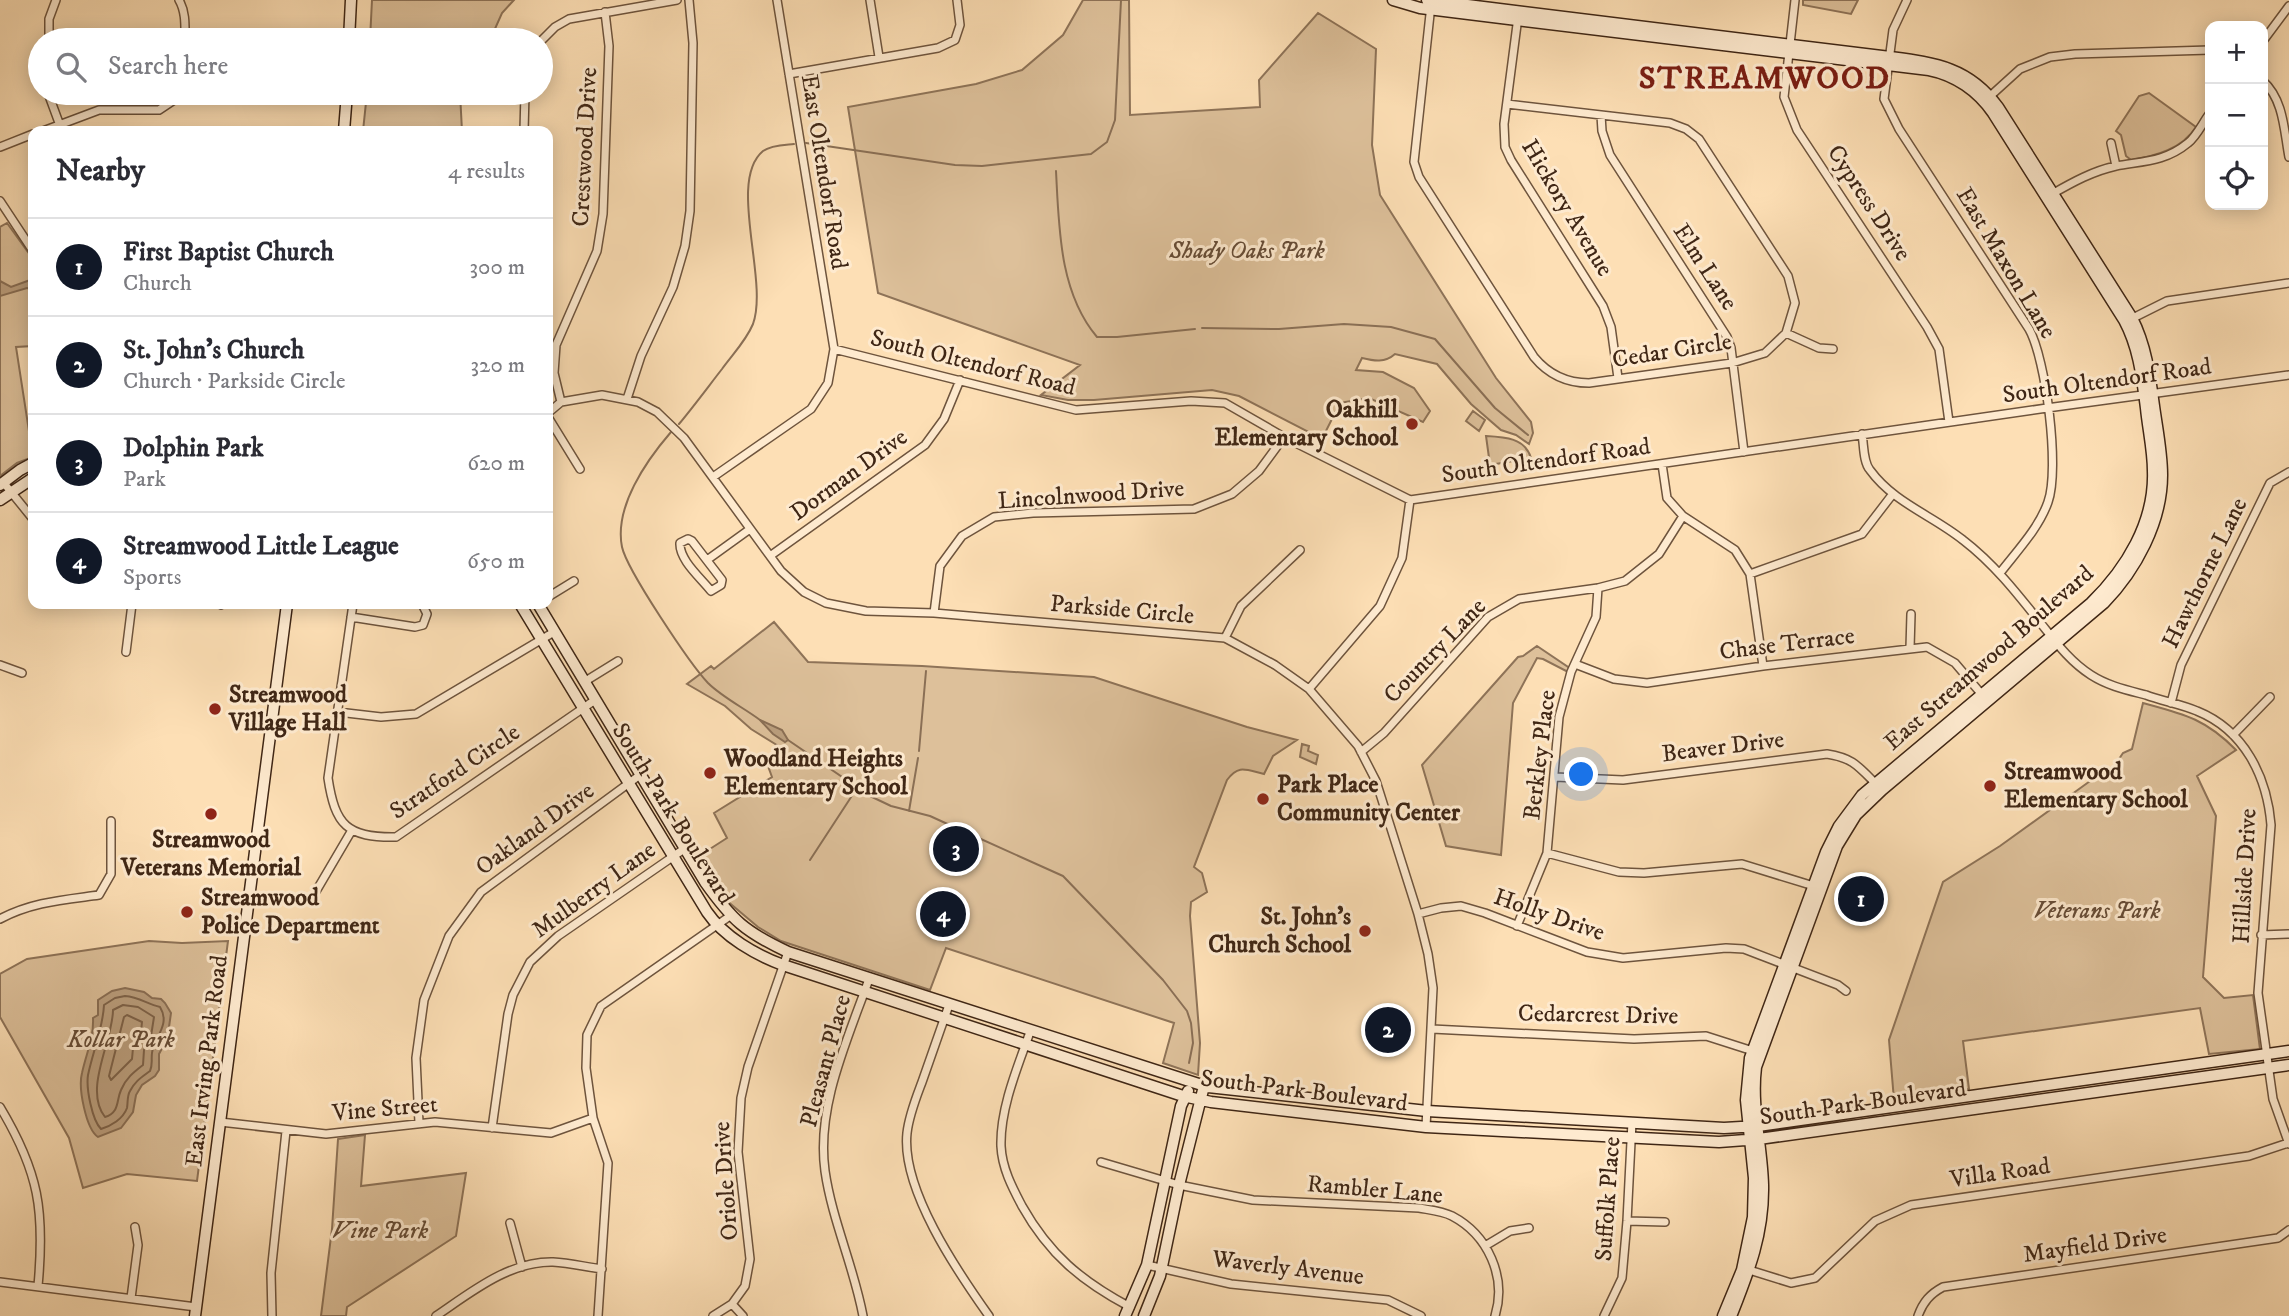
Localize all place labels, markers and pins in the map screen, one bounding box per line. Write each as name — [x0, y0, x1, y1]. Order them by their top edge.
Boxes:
place label: Oakhill Elementary School — [1214, 395, 1399, 453]
marker: Oakhill Elementary School — [1404, 416, 1420, 432]
place label: Streamwood Village Hall — [228, 680, 348, 738]
marker: Streamwood Village Hall — [207, 701, 223, 717]
place label: Woodland Heights Elementary School — [723, 744, 908, 802]
place label: Streamwood Elementary School — [2004, 757, 2188, 815]
marker: Woodland Heights Elementary School — [702, 765, 718, 781]
place label: Park Place Community Center — [1277, 770, 1461, 828]
marker: Streamwood Elementary School — [1982, 778, 1998, 794]
marker: Park Place Community Center — [1255, 791, 1271, 807]
marker: Streamwood Veterans Memorial — [203, 806, 219, 822]
pin: 3 — [933, 823, 979, 875]
place label: Streamwood Veterans Memorial — [120, 825, 302, 883]
pin: 1 — [1838, 873, 1884, 925]
place label: Streamwood Police Department — [201, 883, 380, 941]
pin: 4 — [920, 888, 966, 940]
place label: St. John's Church School — [1208, 902, 1352, 960]
marker: Streamwood Police Department — [179, 904, 195, 920]
marker: St. John's Church School — [1357, 923, 1373, 939]
pin: 2 — [1365, 1004, 1411, 1056]

